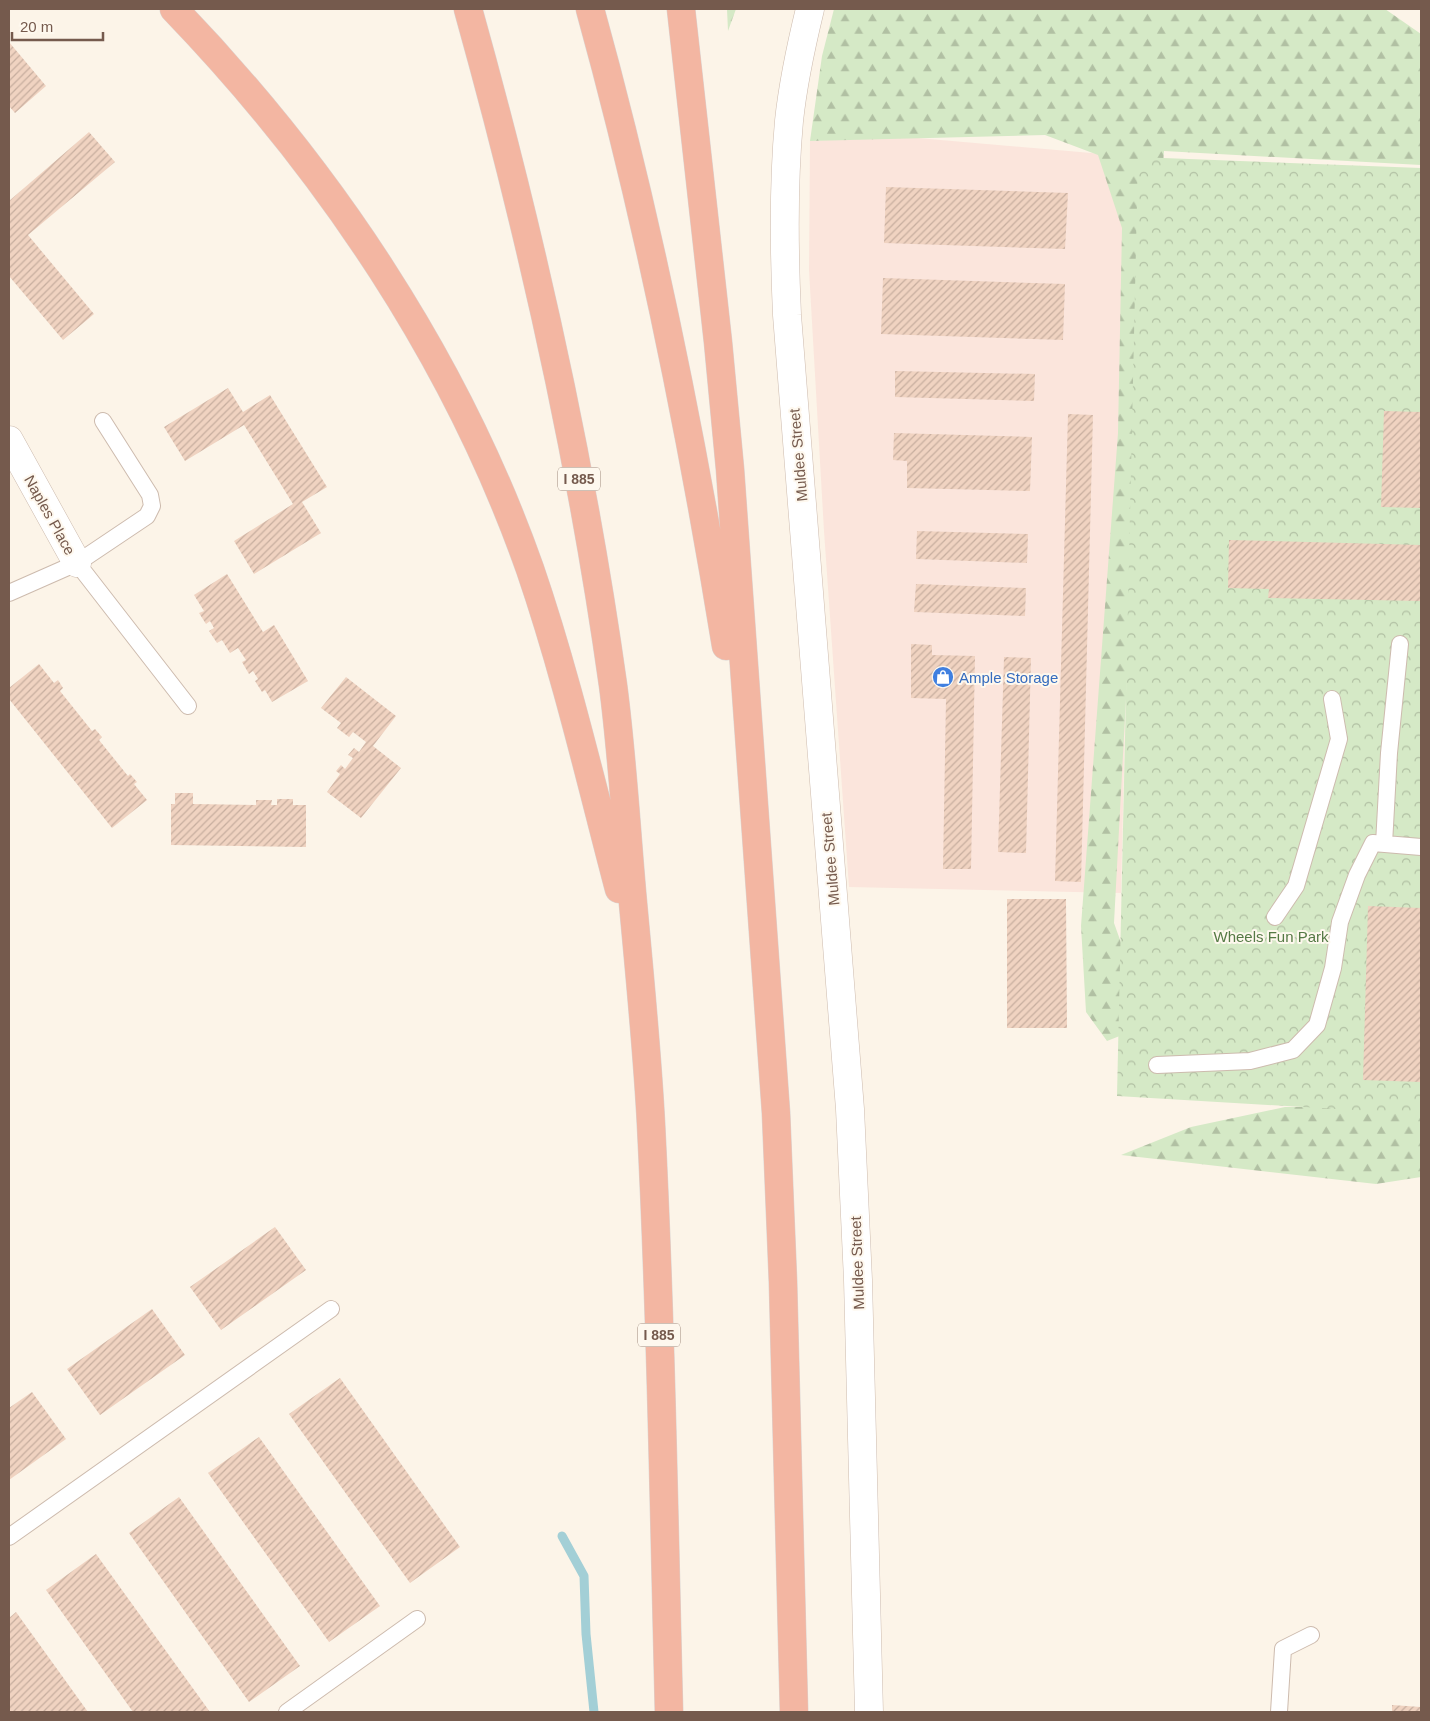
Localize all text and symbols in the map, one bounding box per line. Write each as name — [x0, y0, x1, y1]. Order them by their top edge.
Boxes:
scale bar — [12, 10, 104, 42]
text: 20 m — [20, 18, 53, 35]
street label: Muldee Street — [785, 407, 811, 502]
road number: I 885 — [558, 468, 600, 490]
street label: Naples Place — [21, 472, 79, 558]
shop icon: Ample Storage — [931, 665, 955, 689]
place label: Ample Storage — [959, 669, 1058, 686]
street label: Muldee Street — [817, 811, 843, 906]
park label: Wheels Fun Park — [1213, 928, 1329, 945]
street label: Muldee Street — [847, 1215, 867, 1310]
road number: I 885 — [638, 1324, 680, 1346]

